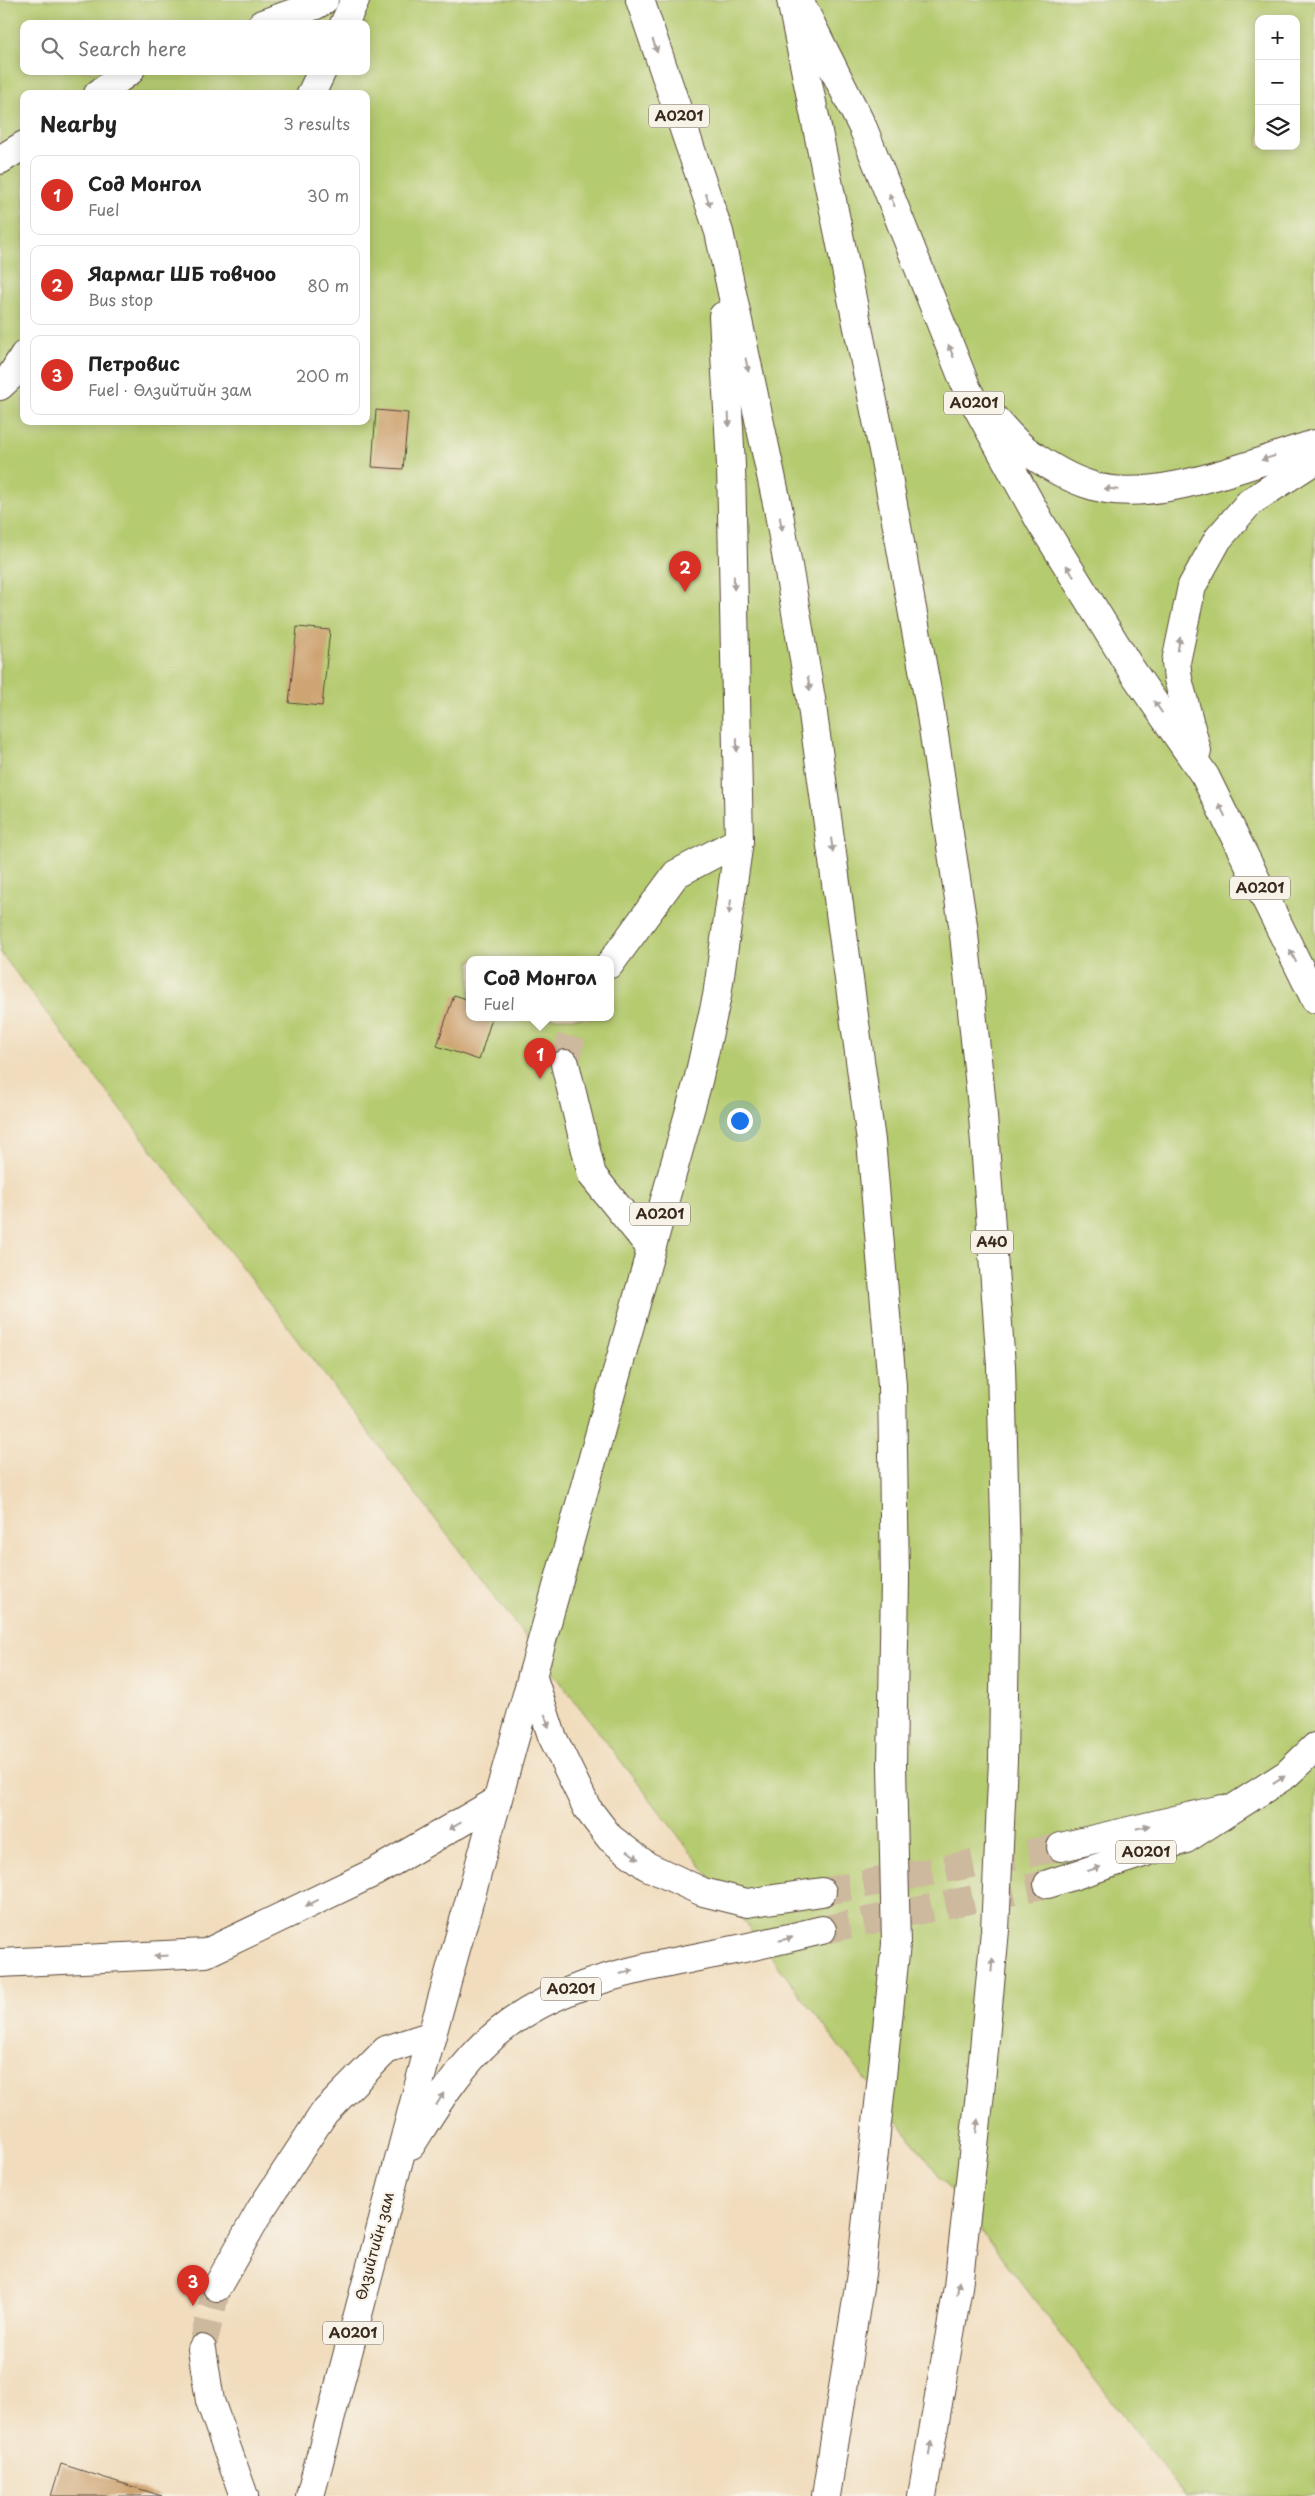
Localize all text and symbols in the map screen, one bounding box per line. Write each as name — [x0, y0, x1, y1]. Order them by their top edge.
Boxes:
map controls — [1255, 15, 1300, 150]
button: + — [1255, 15, 1300, 60]
search box — [20, 20, 370, 75]
icon: search — [38, 34, 66, 62]
text: Search here — [78, 34, 187, 62]
one-way arrow — [652, 39, 660, 54]
button: − — [1255, 60, 1300, 105]
road number: A0201 — [649, 104, 709, 128]
button: layers — [1255, 105, 1300, 150]
text: Nearby — [40, 107, 117, 139]
text: 3 results — [283, 111, 350, 135]
text: Сод Монгол — [88, 169, 201, 197]
text: 1 — [53, 183, 61, 207]
text: 30 m — [307, 183, 349, 207]
one-way arrow — [704, 193, 712, 208]
one-way arrow — [887, 193, 895, 207]
text: Fuel — [88, 197, 119, 221]
text: Яармаг ШБ товчоо — [88, 259, 276, 287]
text: 2 — [51, 273, 63, 297]
text: 80 m — [307, 273, 349, 297]
text: Bus stop — [88, 287, 153, 311]
one-way arrow — [947, 344, 955, 358]
text: Петровис — [88, 349, 180, 377]
one-way arrow — [744, 357, 752, 373]
text: 3 — [52, 363, 62, 387]
text: 200 m — [296, 363, 349, 387]
text: Fuel · Өлзийтийн зам — [88, 377, 252, 401]
road number: A0201 — [944, 392, 1004, 414]
one-way arrow — [725, 412, 733, 428]
one-way arrow — [1261, 454, 1276, 462]
one-way arrow — [1102, 485, 1118, 493]
one-way arrow — [777, 516, 785, 532]
pin: 2 — [669, 551, 701, 592]
one-way arrow — [1066, 564, 1075, 577]
one-way arrow — [730, 575, 738, 591]
one-way arrow — [1176, 636, 1184, 652]
one-way arrow — [805, 676, 813, 692]
one-way arrow — [1153, 701, 1163, 714]
one-way arrow — [733, 737, 741, 753]
one-way arrow — [1218, 803, 1226, 817]
one-way arrow — [828, 837, 836, 853]
road number: A0201 — [1230, 876, 1290, 900]
one-way arrow — [725, 899, 733, 915]
one-way arrow — [1289, 949, 1297, 963]
popup — [466, 956, 614, 1021]
text: Сод Монгол — [483, 963, 597, 991]
text: Fuel — [483, 991, 515, 1015]
pin: 1 — [524, 1038, 556, 1079]
your location — [727, 1108, 753, 1134]
road number: A0201 — [630, 1202, 690, 1226]
road number: A40 — [971, 1230, 1013, 1254]
one-way arrow — [543, 1714, 551, 1729]
one-way arrow — [1272, 1775, 1285, 1784]
one-way arrow — [448, 1821, 461, 1830]
one-way arrow — [1135, 1823, 1150, 1831]
road number: A0201 — [1116, 1840, 1176, 1864]
one-way arrow — [626, 1850, 639, 1861]
one-way arrow — [1087, 1865, 1102, 1872]
one-way arrow — [305, 1899, 319, 1907]
one-way arrow — [779, 1935, 794, 1943]
one-way arrow — [152, 1952, 168, 1960]
one-way arrow — [988, 1956, 996, 1972]
one-way arrow — [620, 1968, 635, 1976]
road number: A0201 — [541, 1978, 601, 2000]
one-way arrow — [435, 2092, 445, 2106]
one-way arrow — [973, 2118, 981, 2134]
street label: Өлзийтийн зам — [348, 2189, 399, 2303]
pin: 3 — [177, 2265, 209, 2306]
one-way arrow — [954, 2279, 962, 2295]
road number: A0201 — [323, 2322, 383, 2344]
one-way arrow — [927, 2440, 935, 2456]

